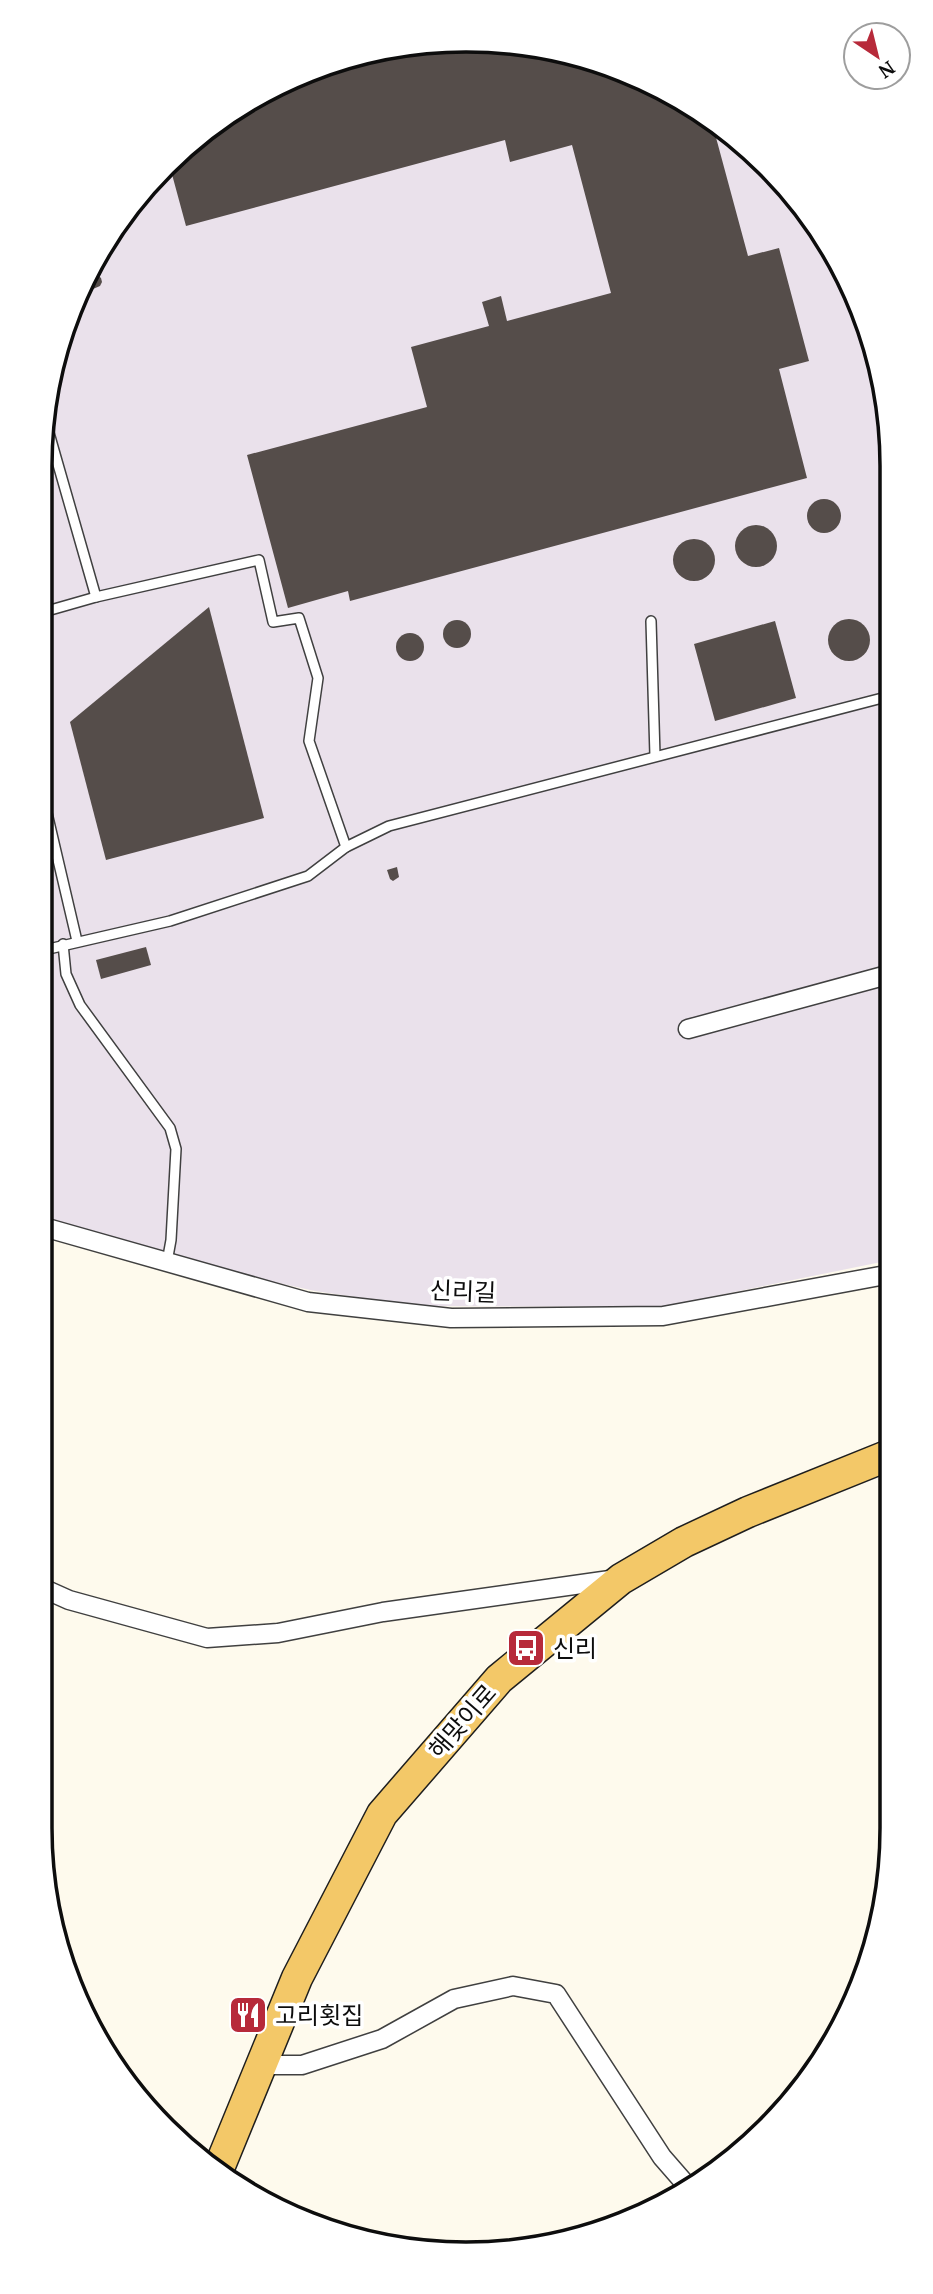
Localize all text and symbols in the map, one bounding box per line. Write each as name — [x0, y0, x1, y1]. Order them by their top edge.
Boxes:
north arrow — [842, 21, 912, 91]
text: N — [873, 56, 900, 85]
street label: 신리길 — [429, 1274, 497, 1308]
bus stop icon: 신리 — [505, 1627, 547, 1669]
place label: 신리 — [553, 1632, 597, 1664]
street label: 해맞이로 — [421, 1677, 503, 1765]
restaurant icon: 고리횟집 — [227, 1994, 269, 2036]
place label: 고리횟집 — [275, 1999, 363, 2031]

